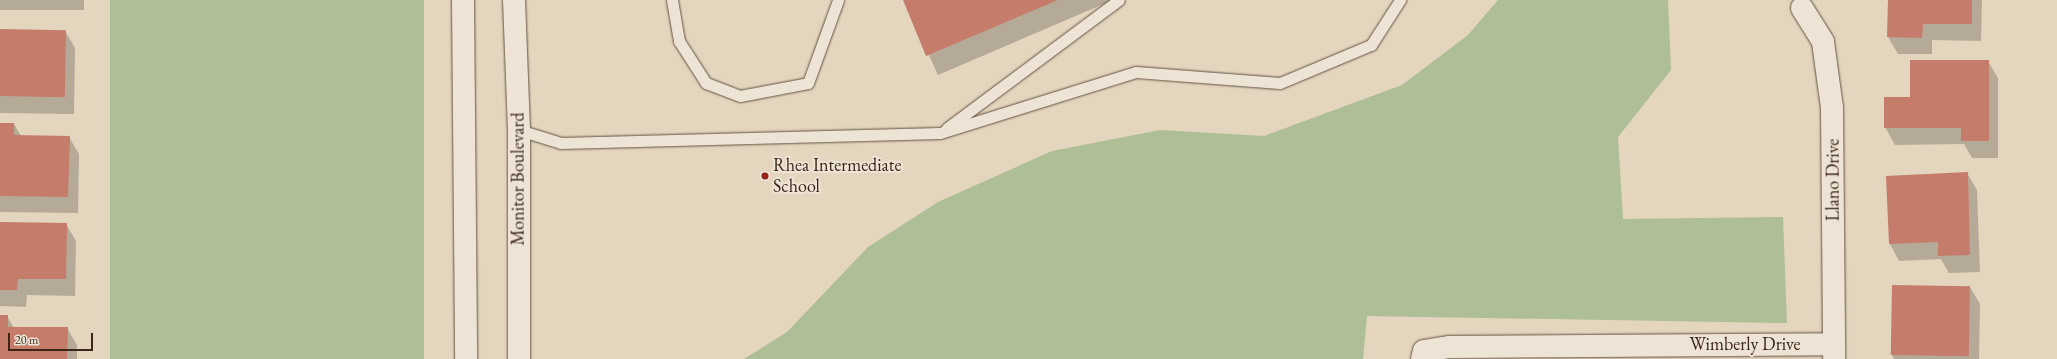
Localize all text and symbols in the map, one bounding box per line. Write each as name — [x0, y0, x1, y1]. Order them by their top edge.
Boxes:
street label: Monitor Boulevard — [507, 112, 529, 246]
street label: Llano Drive — [1822, 139, 1844, 221]
place label: Rhea Intermediate School — [773, 155, 901, 198]
marker: Rhea Intermediate School — [760, 171, 770, 181]
scale bar — [10, 325, 95, 351]
text: 20 m — [15, 332, 38, 348]
street label: Wimberly Drive — [1689, 333, 1801, 355]

